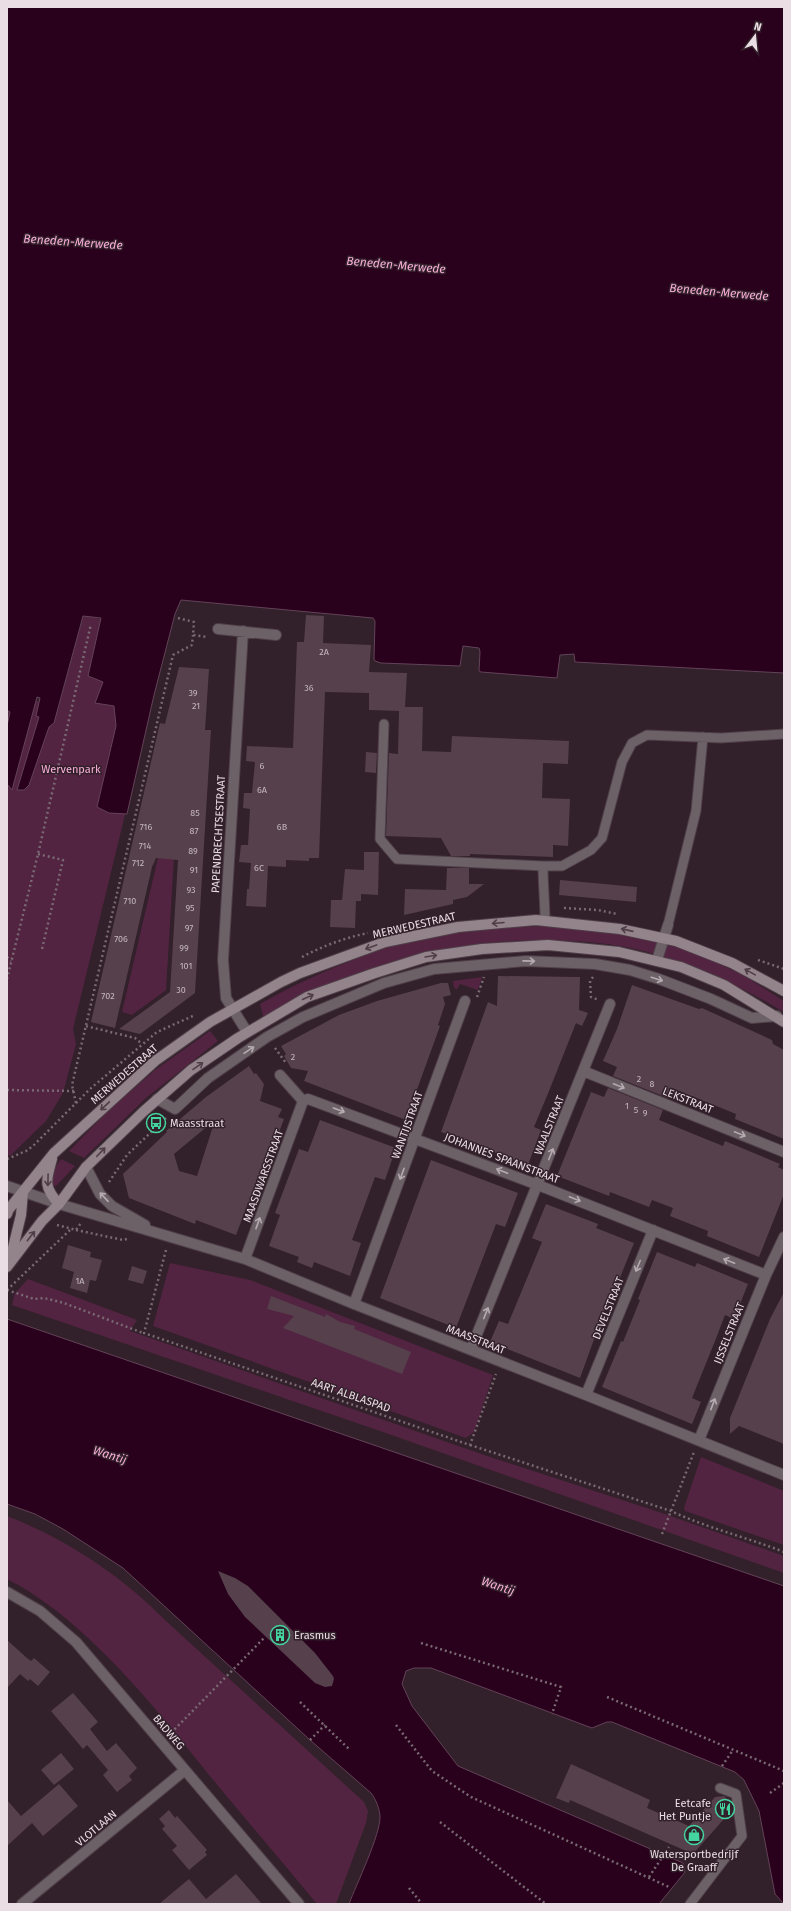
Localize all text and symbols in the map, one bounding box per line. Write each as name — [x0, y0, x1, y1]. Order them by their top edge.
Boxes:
north arrow — [735, 16, 775, 56]
text: N — [752, 20, 763, 34]
water label: Beneden-Merwede — [23, 232, 123, 252]
water label: Beneden-Merwede — [346, 254, 446, 276]
water label: Beneden-Merwede — [669, 281, 769, 303]
house number: 2A — [319, 647, 330, 657]
house number: 36 — [304, 683, 314, 693]
house number: 39 — [188, 688, 198, 698]
house number: 21 — [192, 701, 200, 711]
house number: 6 — [260, 761, 265, 771]
park label: Wervenpark — [41, 763, 101, 776]
street label: PAPENDRECHTSESTRAAT — [209, 774, 228, 893]
house number: 6A — [257, 785, 268, 795]
house number: 85 — [190, 808, 200, 818]
house number: 716 — [140, 822, 152, 832]
house number: 6B — [277, 822, 288, 832]
house number: 87 — [190, 826, 198, 836]
house number: 714 — [139, 841, 151, 851]
house number: 89 — [188, 846, 198, 856]
house number: 712 — [132, 858, 144, 868]
house number: 6C — [254, 863, 264, 873]
house number: 91 — [190, 865, 198, 875]
house number: 93 — [186, 885, 196, 895]
house number: 710 — [124, 896, 136, 906]
house number: 95 — [185, 903, 195, 913]
street label: MERWEDESTRAAT — [371, 910, 457, 941]
one-way arrow — [492, 920, 505, 927]
house number: 97 — [185, 923, 193, 933]
one-way arrow — [621, 926, 634, 934]
house number: 706 — [114, 934, 128, 944]
house number: 99 — [179, 943, 189, 953]
one-way arrow — [365, 944, 377, 952]
one-way arrow — [424, 952, 437, 960]
one-way arrow — [522, 957, 535, 965]
house number: 101 — [180, 961, 192, 971]
one-way arrow — [744, 968, 756, 976]
one-way arrow — [650, 976, 663, 983]
house number: 30 — [176, 985, 186, 995]
house number: 702 — [101, 991, 115, 1001]
one-way arrow — [302, 993, 314, 1000]
street label: MERWEDESTRAAT — [88, 1041, 161, 1107]
one-way arrow — [243, 1046, 254, 1054]
house number: 2 — [291, 1052, 295, 1062]
one-way arrow — [192, 1062, 203, 1070]
house number: 2 — [637, 1074, 641, 1084]
house number: 8 — [650, 1079, 655, 1089]
one-way arrow — [613, 1082, 625, 1090]
street label: LEKSTRAAT — [661, 1084, 715, 1117]
street label: WANTIJSTRAAT — [389, 1089, 426, 1161]
street label: WAALSTRAAT — [532, 1093, 567, 1157]
one-way arrow — [100, 1101, 110, 1110]
house number: 1 — [625, 1101, 629, 1111]
house number: 5 — [634, 1105, 639, 1115]
one-way arrow — [333, 1107, 345, 1115]
house number: 9 — [643, 1108, 648, 1118]
bus stop icon: Maasstraat — [145, 1112, 167, 1134]
place label: Maasstraat — [170, 1117, 224, 1130]
street label: MAASDWARSSTRAAT — [241, 1128, 286, 1224]
street label: JOHANNES SPAANSTRAAT — [442, 1131, 561, 1187]
one-way arrow — [734, 1131, 746, 1139]
one-way arrow — [96, 1147, 106, 1157]
one-way arrow — [547, 1148, 555, 1160]
one-way arrow — [496, 1166, 508, 1174]
one-way arrow — [397, 1168, 405, 1180]
one-way arrow — [44, 1173, 52, 1186]
one-way arrow — [99, 1192, 109, 1202]
one-way arrow — [568, 1196, 580, 1204]
one-way arrow — [255, 1217, 263, 1229]
one-way arrow — [27, 1230, 35, 1241]
one-way arrow — [724, 1256, 736, 1264]
one-way arrow — [634, 1260, 641, 1272]
street label: DEVELSTRAAT — [590, 1275, 627, 1341]
house number: 1A — [75, 1276, 85, 1286]
street label: IJSSELSTRAAT — [711, 1300, 748, 1366]
one-way arrow — [482, 1308, 490, 1320]
street label: MAASSTRAAT — [444, 1322, 508, 1357]
street label: AART ALBLASPAD — [309, 1376, 392, 1415]
one-way arrow — [709, 1399, 717, 1411]
water label: Wantij — [91, 1443, 129, 1467]
water label: Wantij — [479, 1574, 517, 1598]
building icon: Erasmus — [269, 1624, 291, 1646]
place label: Erasmus — [294, 1629, 336, 1642]
street label: BADWEG — [150, 1712, 187, 1753]
place label: Eetcafe Het Puntje — [659, 1797, 711, 1823]
restaurant icon: Eetcafe Het Puntje — [714, 1798, 736, 1820]
street label: VLOTLAAN — [73, 1807, 120, 1849]
shop icon: Watersportbedrijf De Graaff — [683, 1824, 705, 1846]
place label: Watersportbedrijf De Graaff — [650, 1848, 739, 1874]

